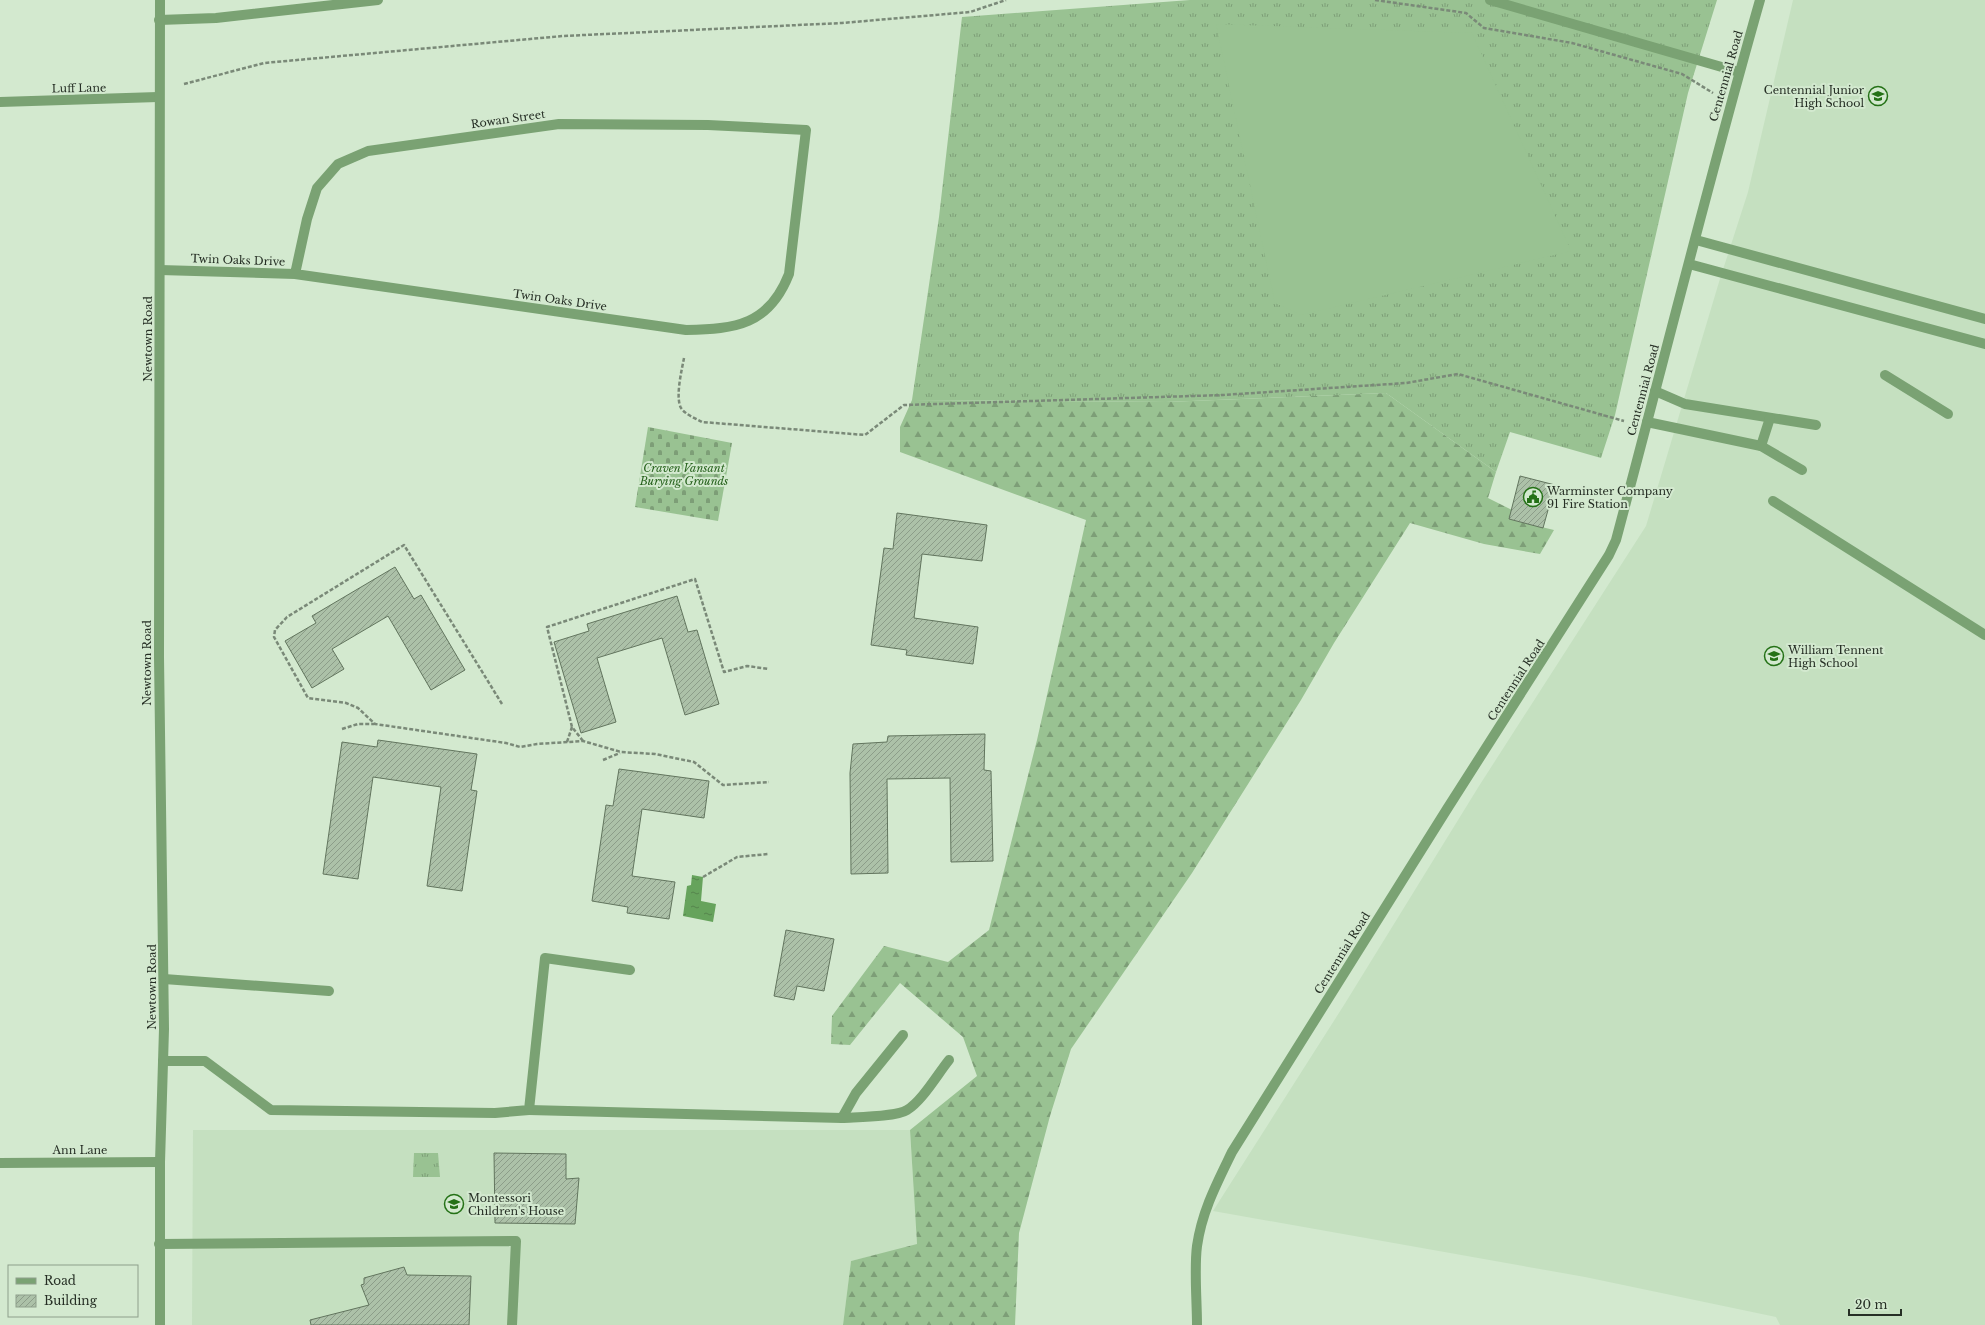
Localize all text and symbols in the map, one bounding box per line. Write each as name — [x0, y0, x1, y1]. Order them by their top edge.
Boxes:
street label: Centennial Road — [1706, 28, 1746, 123]
street label: Luff Lane — [52, 81, 106, 95]
place label: Centennial Junior High School — [1764, 83, 1865, 110]
school or university icon: Centennial Junior High School — [1867, 85, 1889, 107]
street label: Rowan Street — [470, 107, 547, 131]
street label: Twin Oaks Drive — [190, 251, 286, 269]
street label: Twin Oaks Drive — [512, 286, 608, 314]
street label: Newtown Road — [141, 296, 155, 382]
street label: Centennial Road — [1624, 342, 1662, 437]
park label: Craven Vansant Burying Grounds — [639, 461, 728, 488]
place label: Warminster Company 91 Fire Station — [1546, 484, 1673, 511]
public building icon: Warminster Company 91 Fire Station — [1522, 486, 1544, 508]
street label: Newtown Road — [140, 620, 154, 706]
street label: Centennial Road — [1484, 636, 1548, 723]
place label: William Tennent High School — [1787, 643, 1884, 670]
school or university icon: William Tennent High School — [1763, 645, 1785, 667]
street label: Centennial Road — [1311, 909, 1373, 997]
street label: Newtown Road — [145, 944, 159, 1030]
street label: Ann Lane — [52, 1143, 107, 1157]
place label: Montessori Children's House — [468, 1191, 564, 1218]
school or university icon: Montessori Children's House — [443, 1193, 465, 1215]
legend — [8, 1265, 138, 1317]
text: Road — [44, 1273, 76, 1288]
scale bar — [1849, 1291, 1901, 1317]
text: Building — [44, 1293, 98, 1308]
text: 20 m — [1855, 1297, 1887, 1312]

